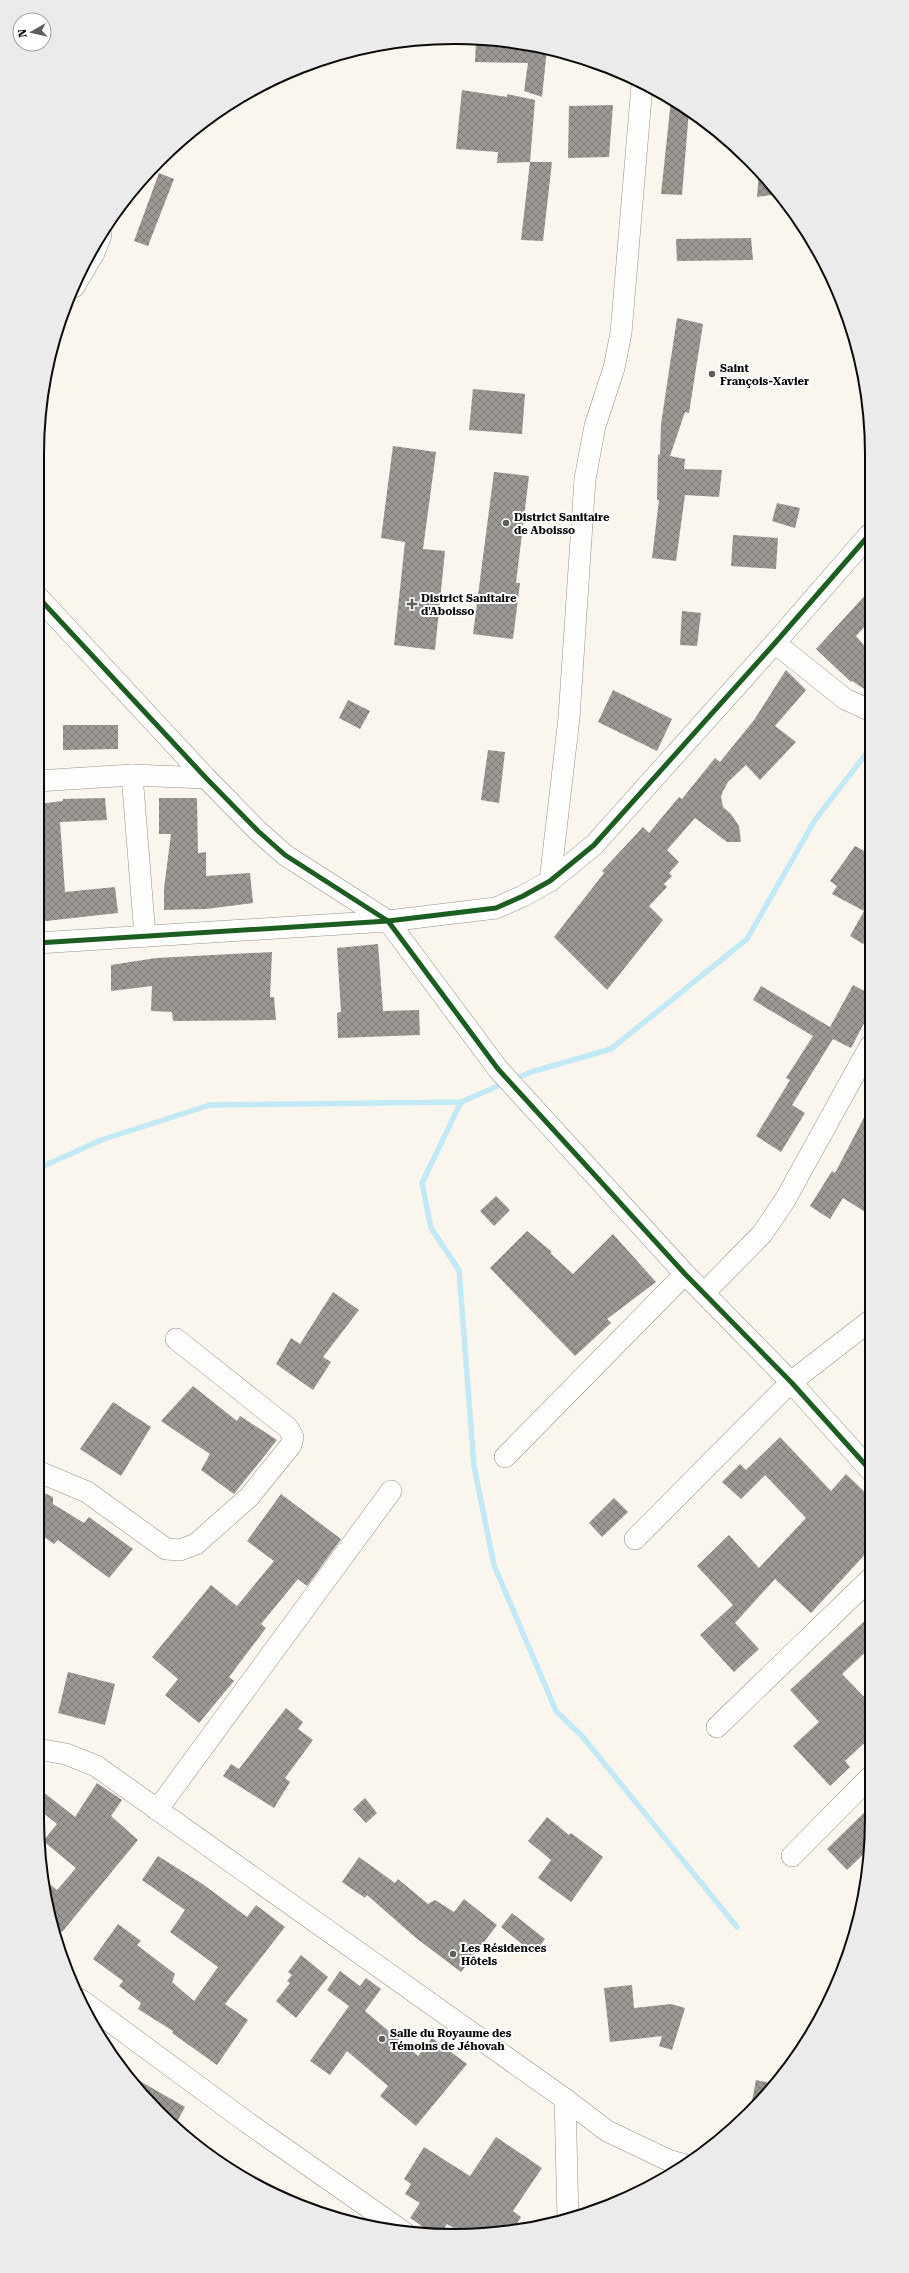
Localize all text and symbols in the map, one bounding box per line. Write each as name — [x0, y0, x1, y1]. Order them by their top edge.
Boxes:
north arrow — [12, 12, 52, 52]
text: N — [15, 28, 30, 38]
place label: Saint François-Xavier — [720, 362, 809, 388]
marker: Saint François-Xavier — [707, 369, 717, 379]
place label: District Sanitaire de Aboisso — [514, 511, 610, 537]
marker: District Sanitaire de Aboisso — [501, 518, 511, 528]
place label: District Sanitaire d'Aboisso — [421, 592, 517, 618]
marker: District Sanitaire d'Aboisso — [406, 598, 418, 610]
place label: Les Résidences Hôtels — [461, 1942, 547, 1968]
marker: Les Résidences Hôtels — [448, 1949, 458, 1959]
place label: Salle du Royaume des Témoins de Jéhovah — [390, 2027, 512, 2053]
marker: Salle du Royaume des Témoins de Jéhovah — [377, 2034, 387, 2044]

